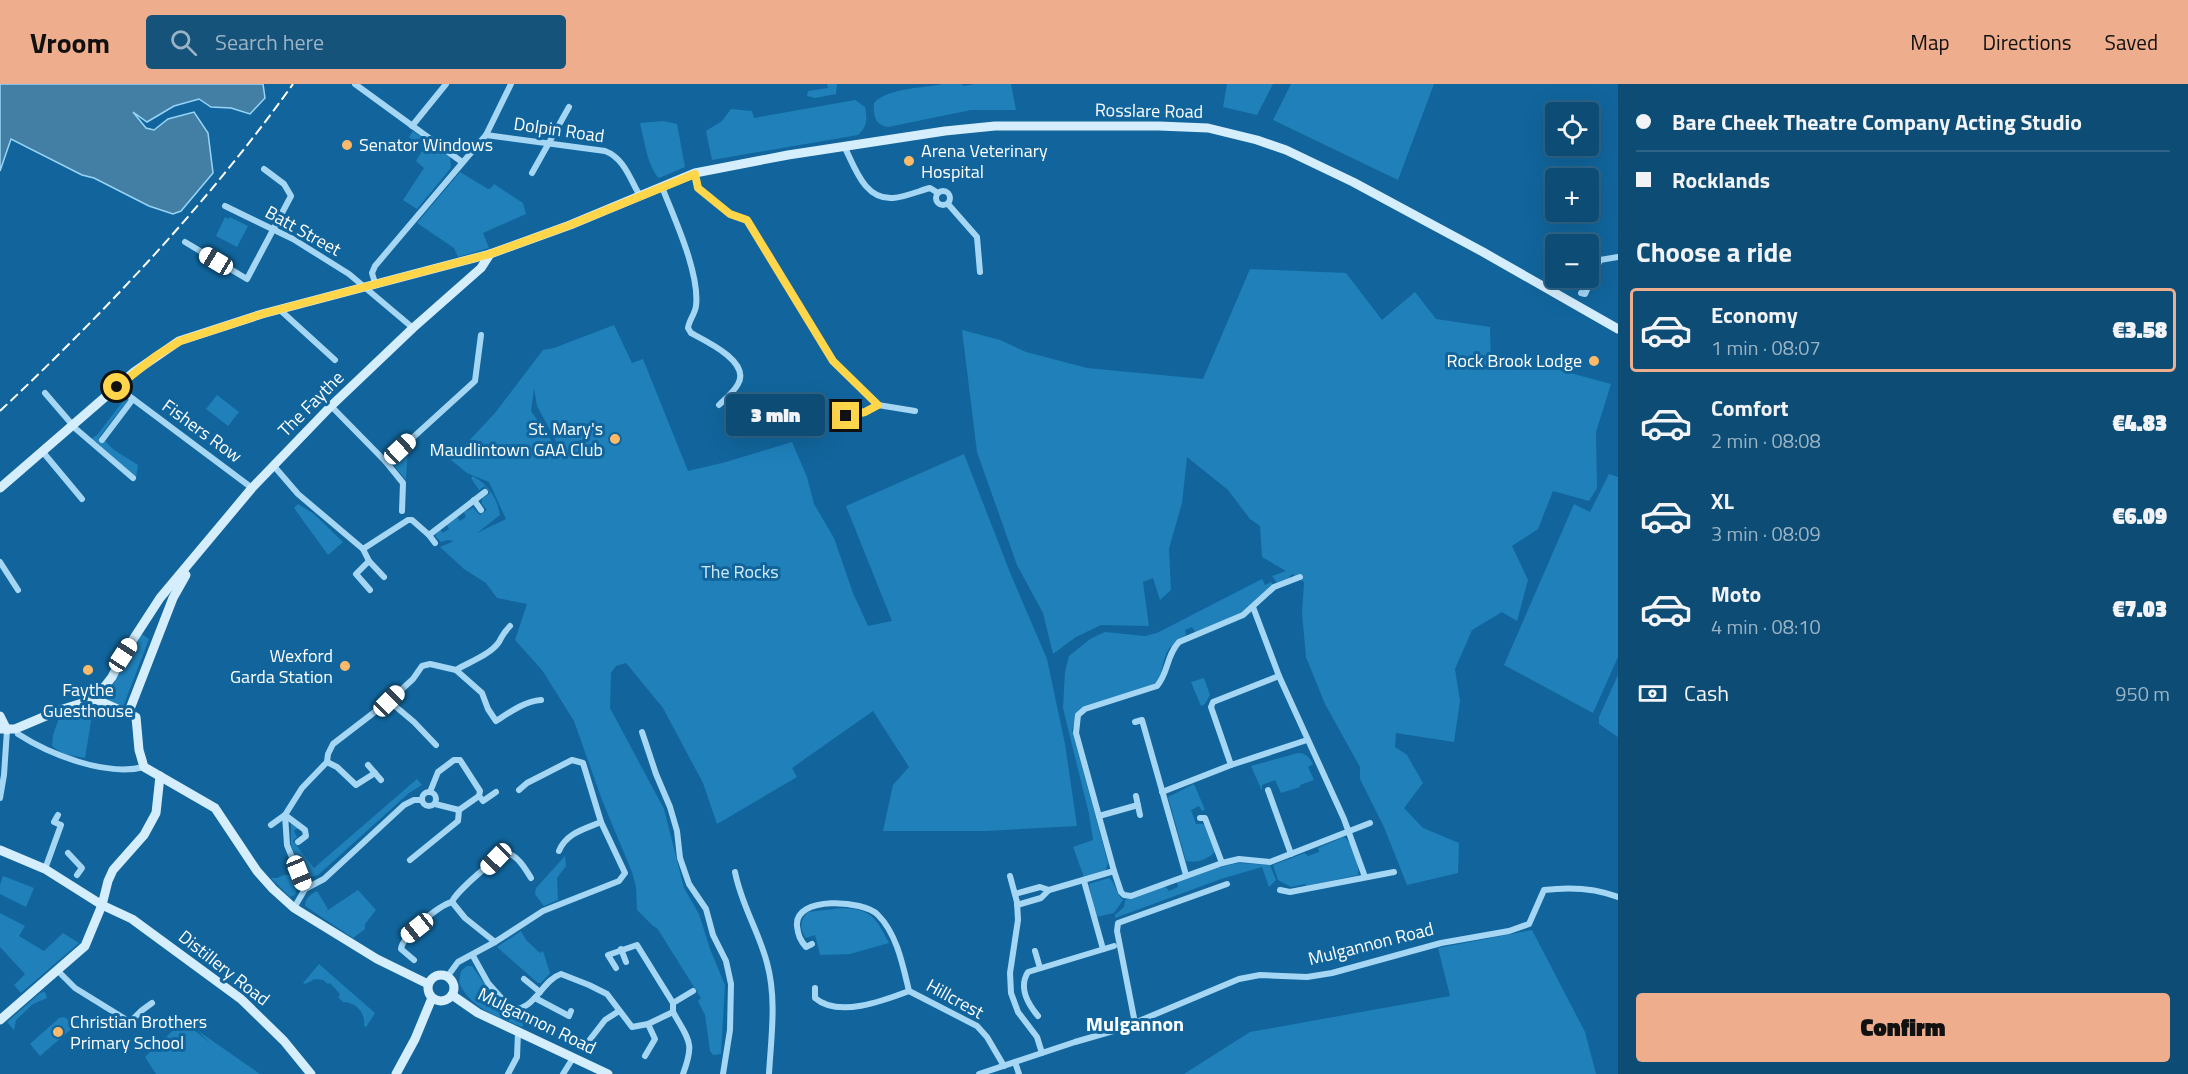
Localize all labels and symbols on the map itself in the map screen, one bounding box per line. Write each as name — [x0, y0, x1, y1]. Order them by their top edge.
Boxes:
street label: Rosslare Road — [1095, 96, 1203, 125]
street label: Dolpin Road — [512, 110, 606, 149]
place label: Senator Windows — [359, 131, 493, 158]
place label: Arena Veterinary Hospital — [921, 137, 1048, 185]
marker: Senator Windows — [340, 138, 354, 152]
marker: Arena Veterinary Hospital — [902, 154, 916, 168]
street label: Batt Street — [260, 199, 347, 263]
car — [196, 244, 236, 278]
place label: Rock Brook Lodge — [1447, 347, 1582, 374]
marker: Rock Brook Lodge — [1587, 354, 1601, 368]
street label: The Faythe — [271, 364, 350, 443]
route start — [103, 373, 130, 400]
street label: Fishers Row — [157, 392, 248, 469]
callout: 3 min — [726, 395, 825, 437]
route end — [832, 402, 859, 429]
place label: St. Mary's Maudlintown GAA Club — [430, 415, 603, 463]
car — [381, 430, 419, 468]
marker: St. Mary's Maudlintown GAA Club — [608, 432, 622, 446]
park label: The Rocks — [701, 558, 779, 585]
car — [106, 635, 140, 675]
place label: Wexford Garda Station — [230, 642, 333, 690]
marker: Wexford Garda Station — [338, 659, 352, 673]
marker: Faythe Guesthouse — [81, 663, 95, 677]
place label: Faythe Guesthouse — [43, 676, 133, 724]
car — [370, 682, 408, 720]
car — [477, 840, 515, 878]
car — [284, 853, 314, 893]
car — [397, 910, 437, 946]
street label: Mulgannon Road — [1305, 915, 1437, 972]
street label: Distillery Road — [173, 923, 276, 1012]
street label: Hillcrest — [922, 972, 990, 1026]
street label: Mulgannon Road — [474, 980, 601, 1061]
place label: Christian Brothers Primary School — [70, 1008, 207, 1056]
district label: Mulgannon — [1086, 1008, 1184, 1039]
marker: Christian Brothers Primary School — [51, 1025, 65, 1039]

